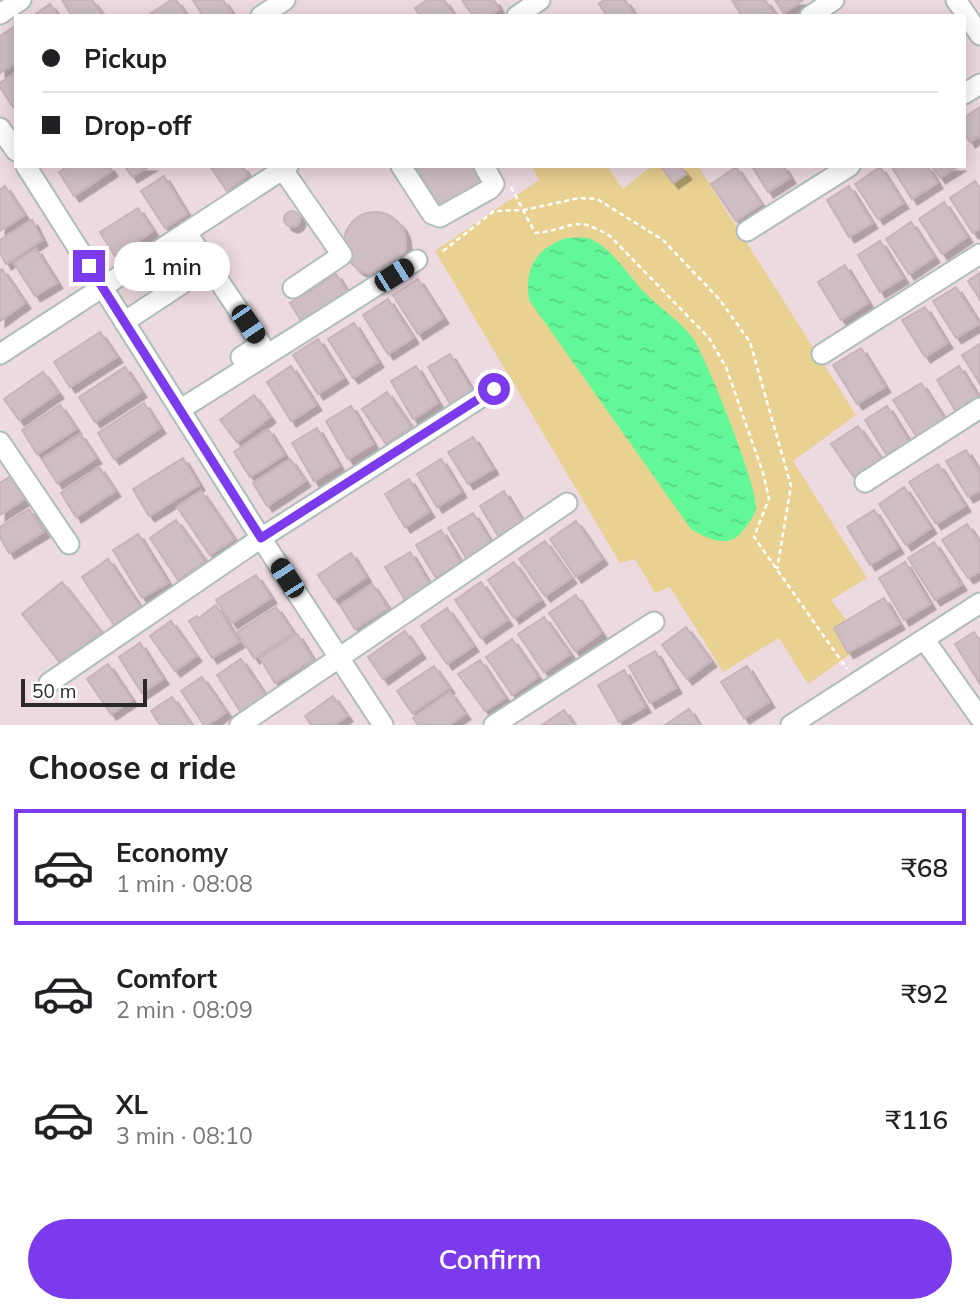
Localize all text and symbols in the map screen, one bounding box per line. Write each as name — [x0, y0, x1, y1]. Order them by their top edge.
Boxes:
text: Pickup — [84, 42, 167, 75]
text: Drop-off — [84, 109, 191, 142]
callout: 1 min — [114, 242, 229, 290]
route end — [73, 250, 105, 282]
text: 1 min — [142, 252, 202, 281]
car — [371, 255, 418, 295]
car — [228, 301, 269, 347]
route start — [478, 373, 510, 405]
car — [267, 555, 308, 601]
scale bar — [21, 676, 147, 708]
text: 50 m — [32, 679, 76, 703]
text: Choose a ride — [28, 747, 236, 787]
icon: car — [32, 836, 95, 899]
text: Economy — [116, 836, 228, 869]
text: ₹68 — [901, 851, 948, 884]
text: 1 min · 08:08 — [116, 869, 253, 898]
icon: car — [32, 962, 95, 1025]
text: Comfort — [116, 962, 217, 995]
text: ₹92 — [901, 977, 948, 1010]
text: 2 min · 08:09 — [116, 995, 253, 1024]
icon: car — [32, 1088, 95, 1151]
text: XL — [116, 1088, 148, 1121]
text: ₹116 — [886, 1103, 948, 1136]
text: 3 min · 08:10 — [116, 1121, 253, 1150]
button: Confirm — [28, 1219, 952, 1299]

